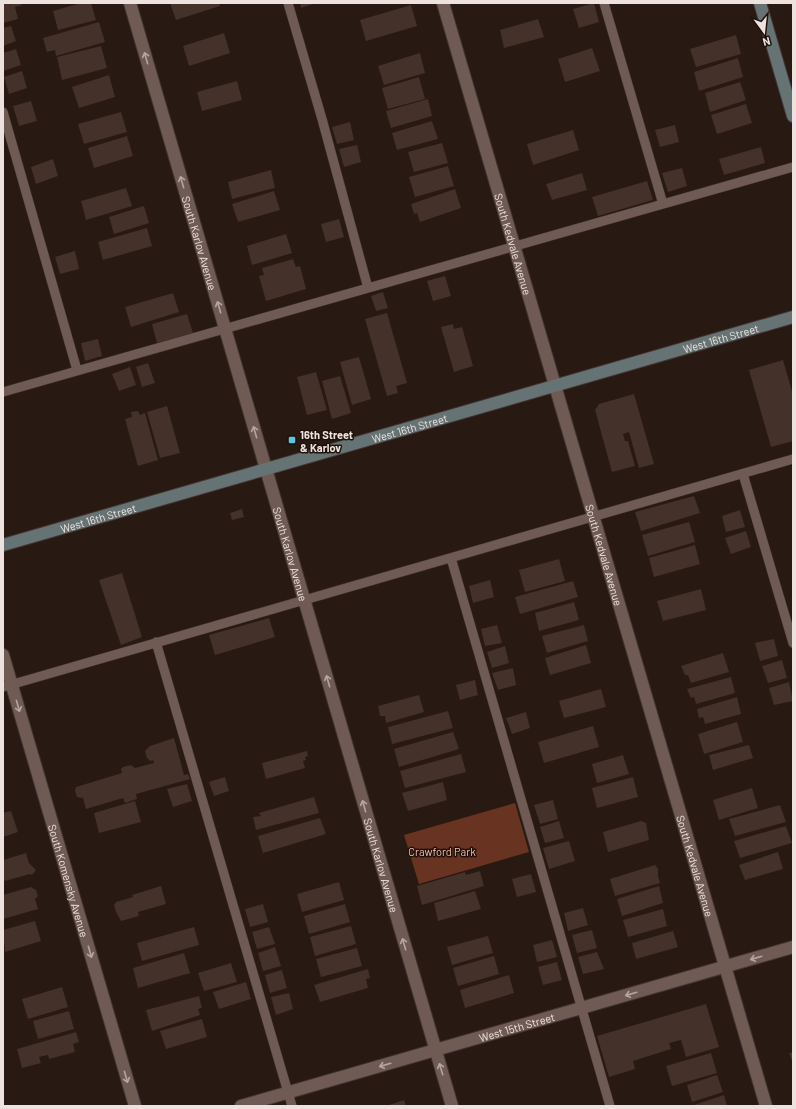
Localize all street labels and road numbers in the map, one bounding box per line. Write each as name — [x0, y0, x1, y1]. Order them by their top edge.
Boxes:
street label: South Kedvale Avenue — [493, 192, 535, 296]
street label: South Karlov Avenue — [180, 194, 220, 292]
street label: West 16th Street — [681, 321, 760, 355]
street label: West 16th Street — [370, 411, 449, 445]
street label: West 16th Street — [59, 500, 137, 535]
street label: South Kedvale Avenue — [584, 502, 626, 607]
street label: South Karlov Avenue — [271, 505, 311, 603]
street label: South Kedvale Avenue — [675, 813, 717, 918]
street label: South Karlov Avenue — [362, 816, 402, 914]
street label: South Komensky Avenue — [46, 823, 92, 939]
street label: West 15th Street — [477, 1009, 556, 1044]

